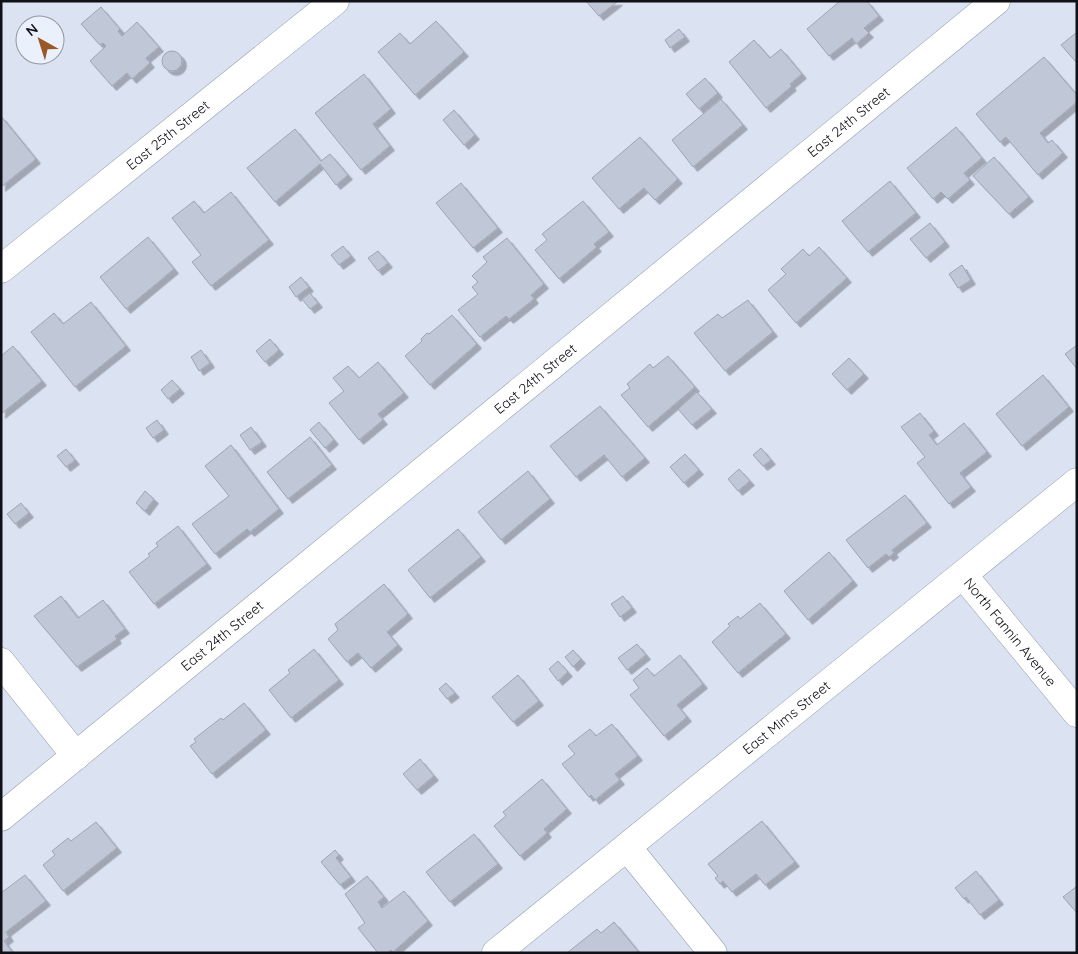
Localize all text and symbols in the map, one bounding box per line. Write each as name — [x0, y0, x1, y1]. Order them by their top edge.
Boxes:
north arrow — [15, 15, 65, 65]
text: N — [22, 20, 41, 40]
street label: East 24th Street — [804, 83, 894, 161]
street label: East 25th Street — [123, 96, 213, 174]
street label: East 24th Street — [490, 340, 580, 418]
street label: North Fannin Avenue — [960, 574, 1060, 690]
street label: East 24th Street — [177, 596, 267, 675]
street label: East Mims Street — [739, 676, 834, 758]

